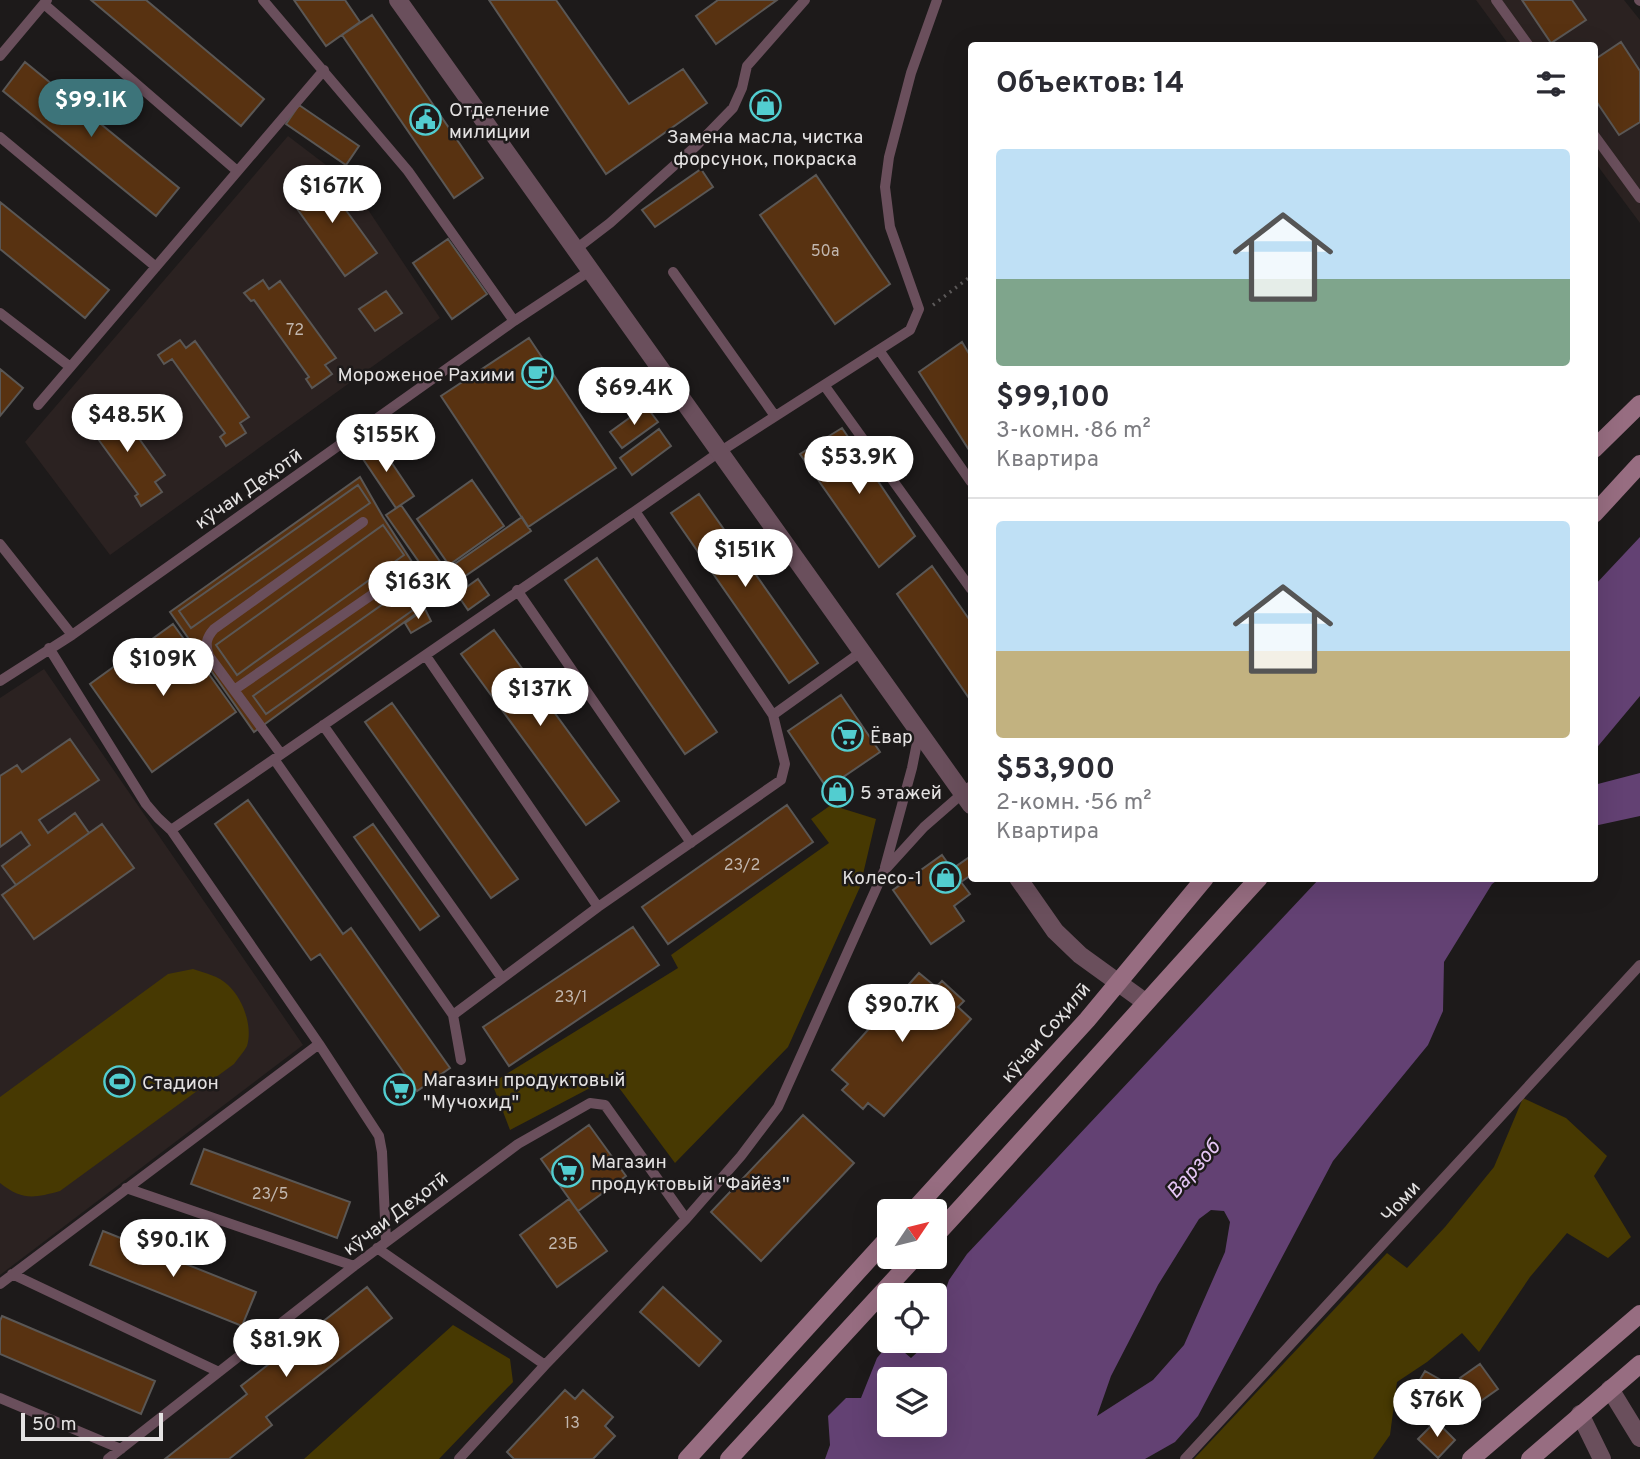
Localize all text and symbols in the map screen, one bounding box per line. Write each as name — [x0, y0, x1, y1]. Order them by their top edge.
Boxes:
icon: filters — [1532, 65, 1570, 103]
text: Объектов: 14 — [996, 66, 1184, 103]
pin: $99.1K — [34, 80, 148, 139]
text: $99.1K — [54, 87, 128, 116]
shop icon: Замена масла, чистка форсунок, покраска — [748, 88, 782, 122]
place label: Отделение милиции — [449, 99, 550, 145]
public building icon: Отделение милиции — [409, 103, 443, 137]
place label: Замена масла, чистка форсунок, покраска — [667, 126, 863, 172]
pin: $167K — [283, 166, 381, 225]
text: $167K — [299, 173, 365, 202]
icon: home — [1220, 194, 1346, 320]
house number: 50а — [811, 242, 839, 262]
house number: 72 — [286, 321, 304, 341]
cafe icon: Мороженое Рахими — [521, 357, 555, 391]
place label: Мороженое Рахими — [338, 364, 515, 388]
pin: $69.4K — [577, 368, 691, 427]
text: $69.4K — [595, 375, 673, 404]
text: $99,100 — [996, 380, 1110, 417]
pin: $48.5K — [70, 394, 184, 454]
text: $48.5K — [88, 402, 166, 431]
pin: $155K — [337, 414, 435, 474]
text: 3-комн. · 86 m² — [996, 417, 1151, 446]
text: $155K — [352, 422, 420, 451]
pin: $53.9K — [802, 436, 916, 496]
street label: кӯчаи Деҳотӣ — [191, 444, 307, 535]
text: $53.9K — [820, 444, 898, 473]
text: Квартира — [996, 446, 1099, 475]
pin: $151K — [696, 530, 794, 589]
text: $151K — [714, 537, 776, 566]
pin: $163K — [369, 562, 467, 621]
icon: home — [1220, 566, 1346, 692]
text: $163K — [384, 569, 452, 598]
pin: $109K — [114, 638, 212, 698]
text: $109K — [129, 646, 197, 675]
pin: $137K — [491, 668, 589, 728]
text: $137K — [507, 676, 573, 705]
supermarket icon: Ёвар — [830, 719, 864, 753]
place label: Ёвар — [870, 725, 913, 750]
text: $53,900 — [996, 752, 1115, 789]
shop icon: 5 этажей — [820, 775, 854, 809]
place label: 5 этажей — [860, 782, 942, 806]
text: 2-комн. · 56 m² — [996, 789, 1151, 818]
text: Квартира — [996, 818, 1099, 847]
house number: 23/2 — [724, 856, 760, 876]
shop icon: Колесо-1 — [928, 860, 962, 894]
place label: Колесо-1 — [842, 867, 922, 891]
street label: кӯчаи Соҳилӣ — [996, 978, 1097, 1089]
pin: $90.7K — [845, 984, 959, 1044]
house number: 23/1 — [555, 988, 587, 1008]
text: $90.7K — [864, 992, 940, 1021]
sports icon: Стадион — [102, 1065, 136, 1099]
place label: Магазин продуктовый "Мучохид" — [423, 1069, 626, 1115]
place label: Стадион — [142, 1072, 219, 1096]
supermarket icon: Магазин продуктовый "Мучохид" — [383, 1073, 417, 1107]
water label: Варзоб — [1161, 1134, 1228, 1205]
place label: Магазин продуктовый "Файёз" — [591, 1151, 790, 1197]
supermarket icon: Магазин продуктовый "Файёз" — [551, 1155, 585, 1189]
street label: кӯчаи Деҳотӣ — [339, 1167, 454, 1262]
street label: Чоми — [1377, 1177, 1426, 1228]
house number: 23/5 — [252, 1185, 288, 1205]
north arrow — [877, 1199, 947, 1269]
map controls — [877, 1199, 947, 1437]
pin: $90.1K — [116, 1220, 230, 1279]
text: $90.1K — [136, 1227, 210, 1256]
house number: 23Б — [548, 1235, 578, 1255]
button: locate — [877, 1283, 947, 1353]
pin: $81.9K — [229, 1320, 343, 1379]
text: $81.9K — [249, 1327, 323, 1356]
button: layers — [877, 1367, 947, 1437]
pin: $76K — [1396, 1380, 1478, 1439]
text: $76K — [1409, 1387, 1465, 1416]
scale bar — [21, 1410, 163, 1442]
text: 50 m — [32, 1413, 77, 1437]
house number: 13 — [564, 1414, 580, 1434]

